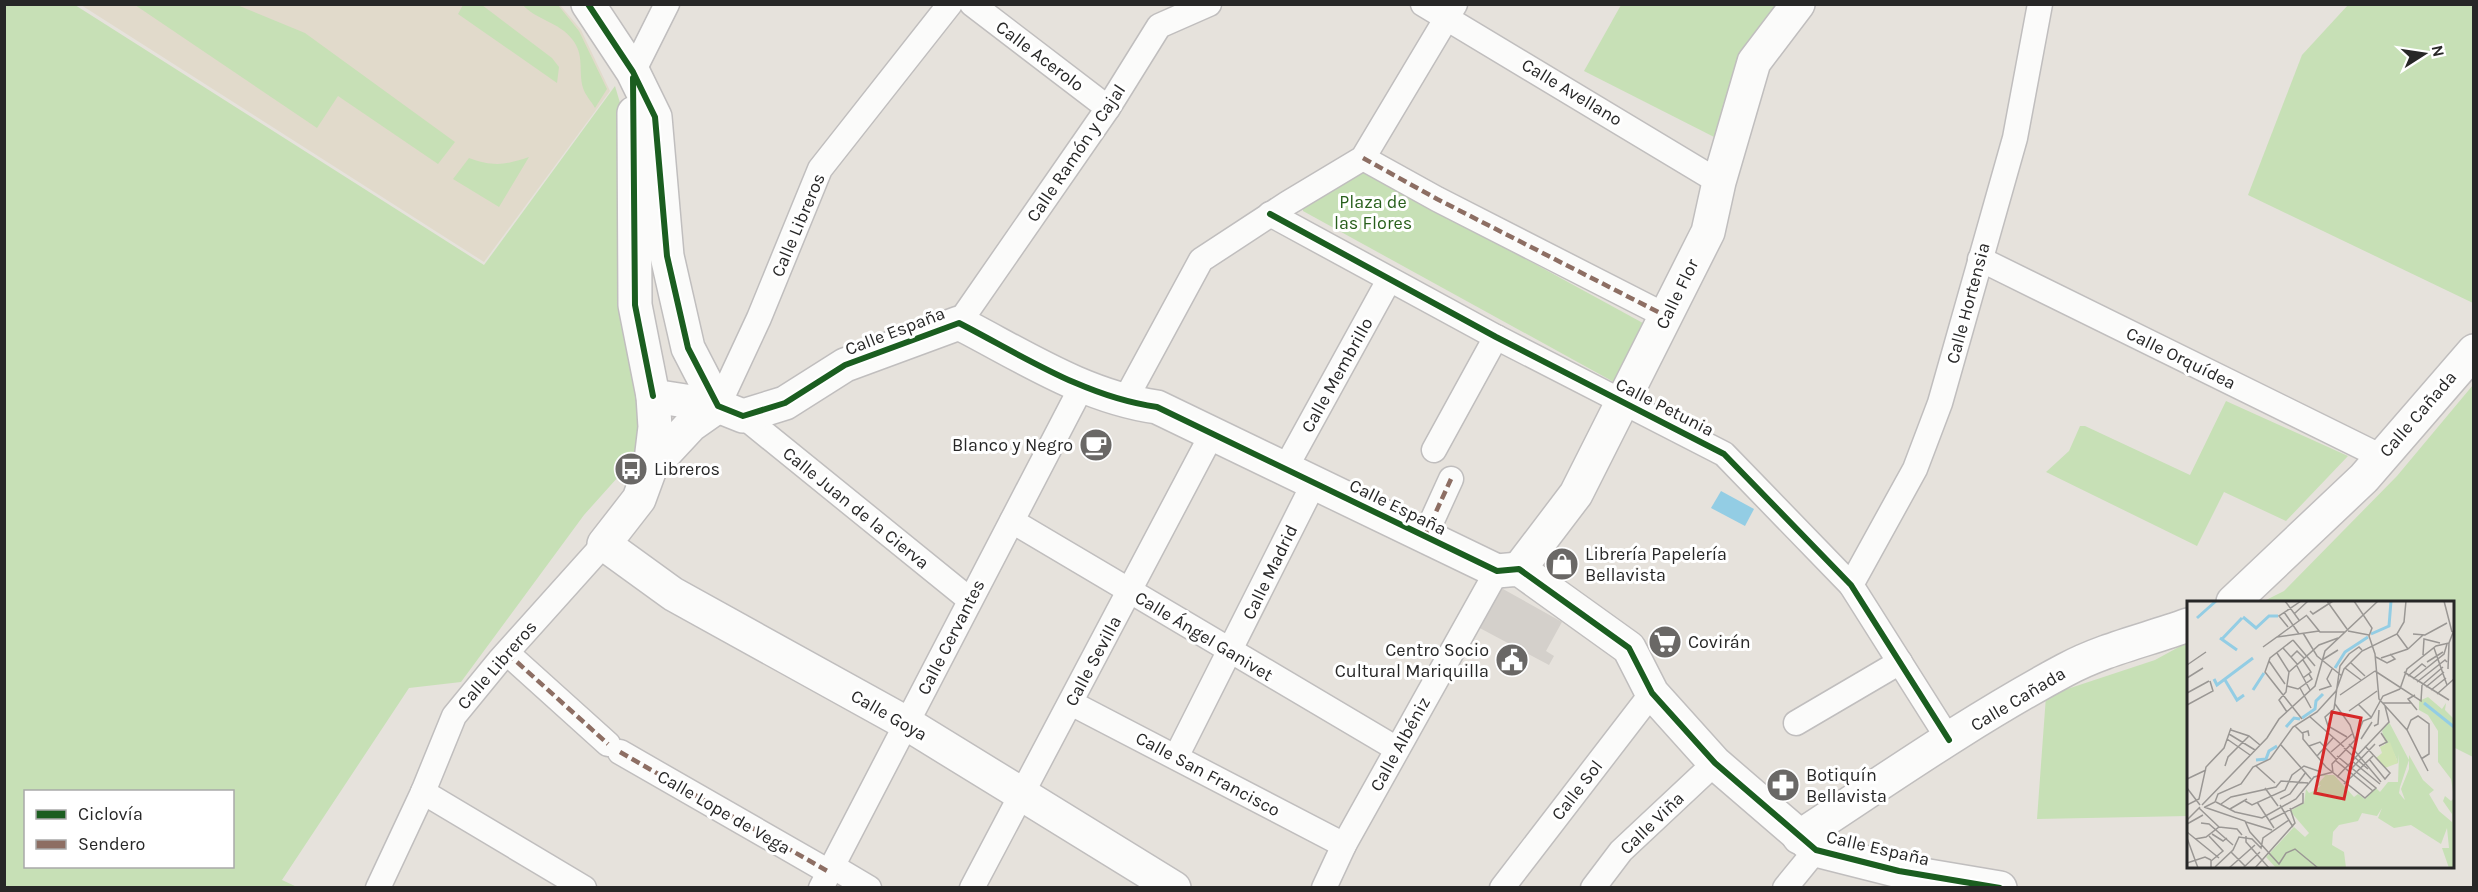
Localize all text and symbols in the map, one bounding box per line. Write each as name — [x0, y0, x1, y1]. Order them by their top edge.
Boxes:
street label: Calle Acerolo — [992, 16, 1088, 96]
north arrow — [2394, 24, 2454, 84]
text: N — [2428, 43, 2449, 59]
street label: Calle Avellano — [1518, 53, 1626, 131]
street label: Calle Ramón y Cajal — [1022, 80, 1130, 226]
street label: Calle Libreros — [766, 170, 830, 280]
park label: Plaza de las Flores — [1334, 191, 1412, 234]
street label: Calle Hortensia — [1941, 240, 1995, 366]
street label: Calle Flor — [1651, 255, 1704, 333]
street label: Calle España — [842, 302, 948, 360]
street label: Calle Membrillo — [1296, 314, 1378, 436]
street label: Calle Orquídea — [2123, 322, 2239, 394]
street label: Calle Cañada — [2375, 366, 2461, 462]
street label: Calle Petunia — [1612, 373, 1718, 441]
cafe icon: Blanco y Negro — [1078, 427, 1114, 463]
place label: Blanco y Negro — [952, 434, 1073, 456]
street label: Calle Juan de la Cierva — [778, 442, 934, 574]
bus stop icon: Libreros — [613, 451, 649, 487]
place label: Libreros — [654, 458, 720, 480]
street label: Calle España — [1346, 474, 1450, 540]
street label: Calle Madrid — [1238, 521, 1302, 623]
place label: Librería Papelería Bellavista — [1585, 543, 1727, 586]
shop icon: Librería Papelería Bellavista — [1544, 546, 1580, 582]
street label: Calle Cervantes — [912, 576, 990, 698]
street label: Calle Ángel Ganivet — [1131, 585, 1278, 686]
inset map — [2187, 601, 2454, 868]
street label: Calle Sevilla — [1060, 612, 1126, 710]
street label: Calle Libreros — [452, 616, 542, 714]
supermarket icon: Covirán — [1647, 624, 1683, 660]
place label: Covirán — [1688, 631, 1751, 653]
place label: Centro Socio Cultural Mariquilla — [1335, 639, 1489, 682]
public building icon: Centro Socio Cultural Mariquilla — [1494, 642, 1530, 678]
street label: Calle Cañada — [1967, 662, 2069, 736]
street label: Calle Goya — [847, 684, 931, 746]
street label: Calle Albéniz — [1365, 693, 1435, 795]
street label: Calle San Francisco — [1132, 727, 1284, 821]
street label: Calle Sol — [1547, 756, 1607, 824]
place label: Botiquín Bellavista — [1806, 764, 1887, 807]
street label: Calle Lope de Vega — [654, 765, 794, 859]
pharmacy icon: Botiquín Bellavista — [1765, 767, 1801, 803]
street label: Calle Viña — [1615, 787, 1689, 859]
legend — [24, 790, 234, 868]
text: Ciclovía — [78, 803, 143, 825]
street label: Calle España — [1824, 825, 1932, 871]
text: Sendero — [78, 833, 145, 855]

